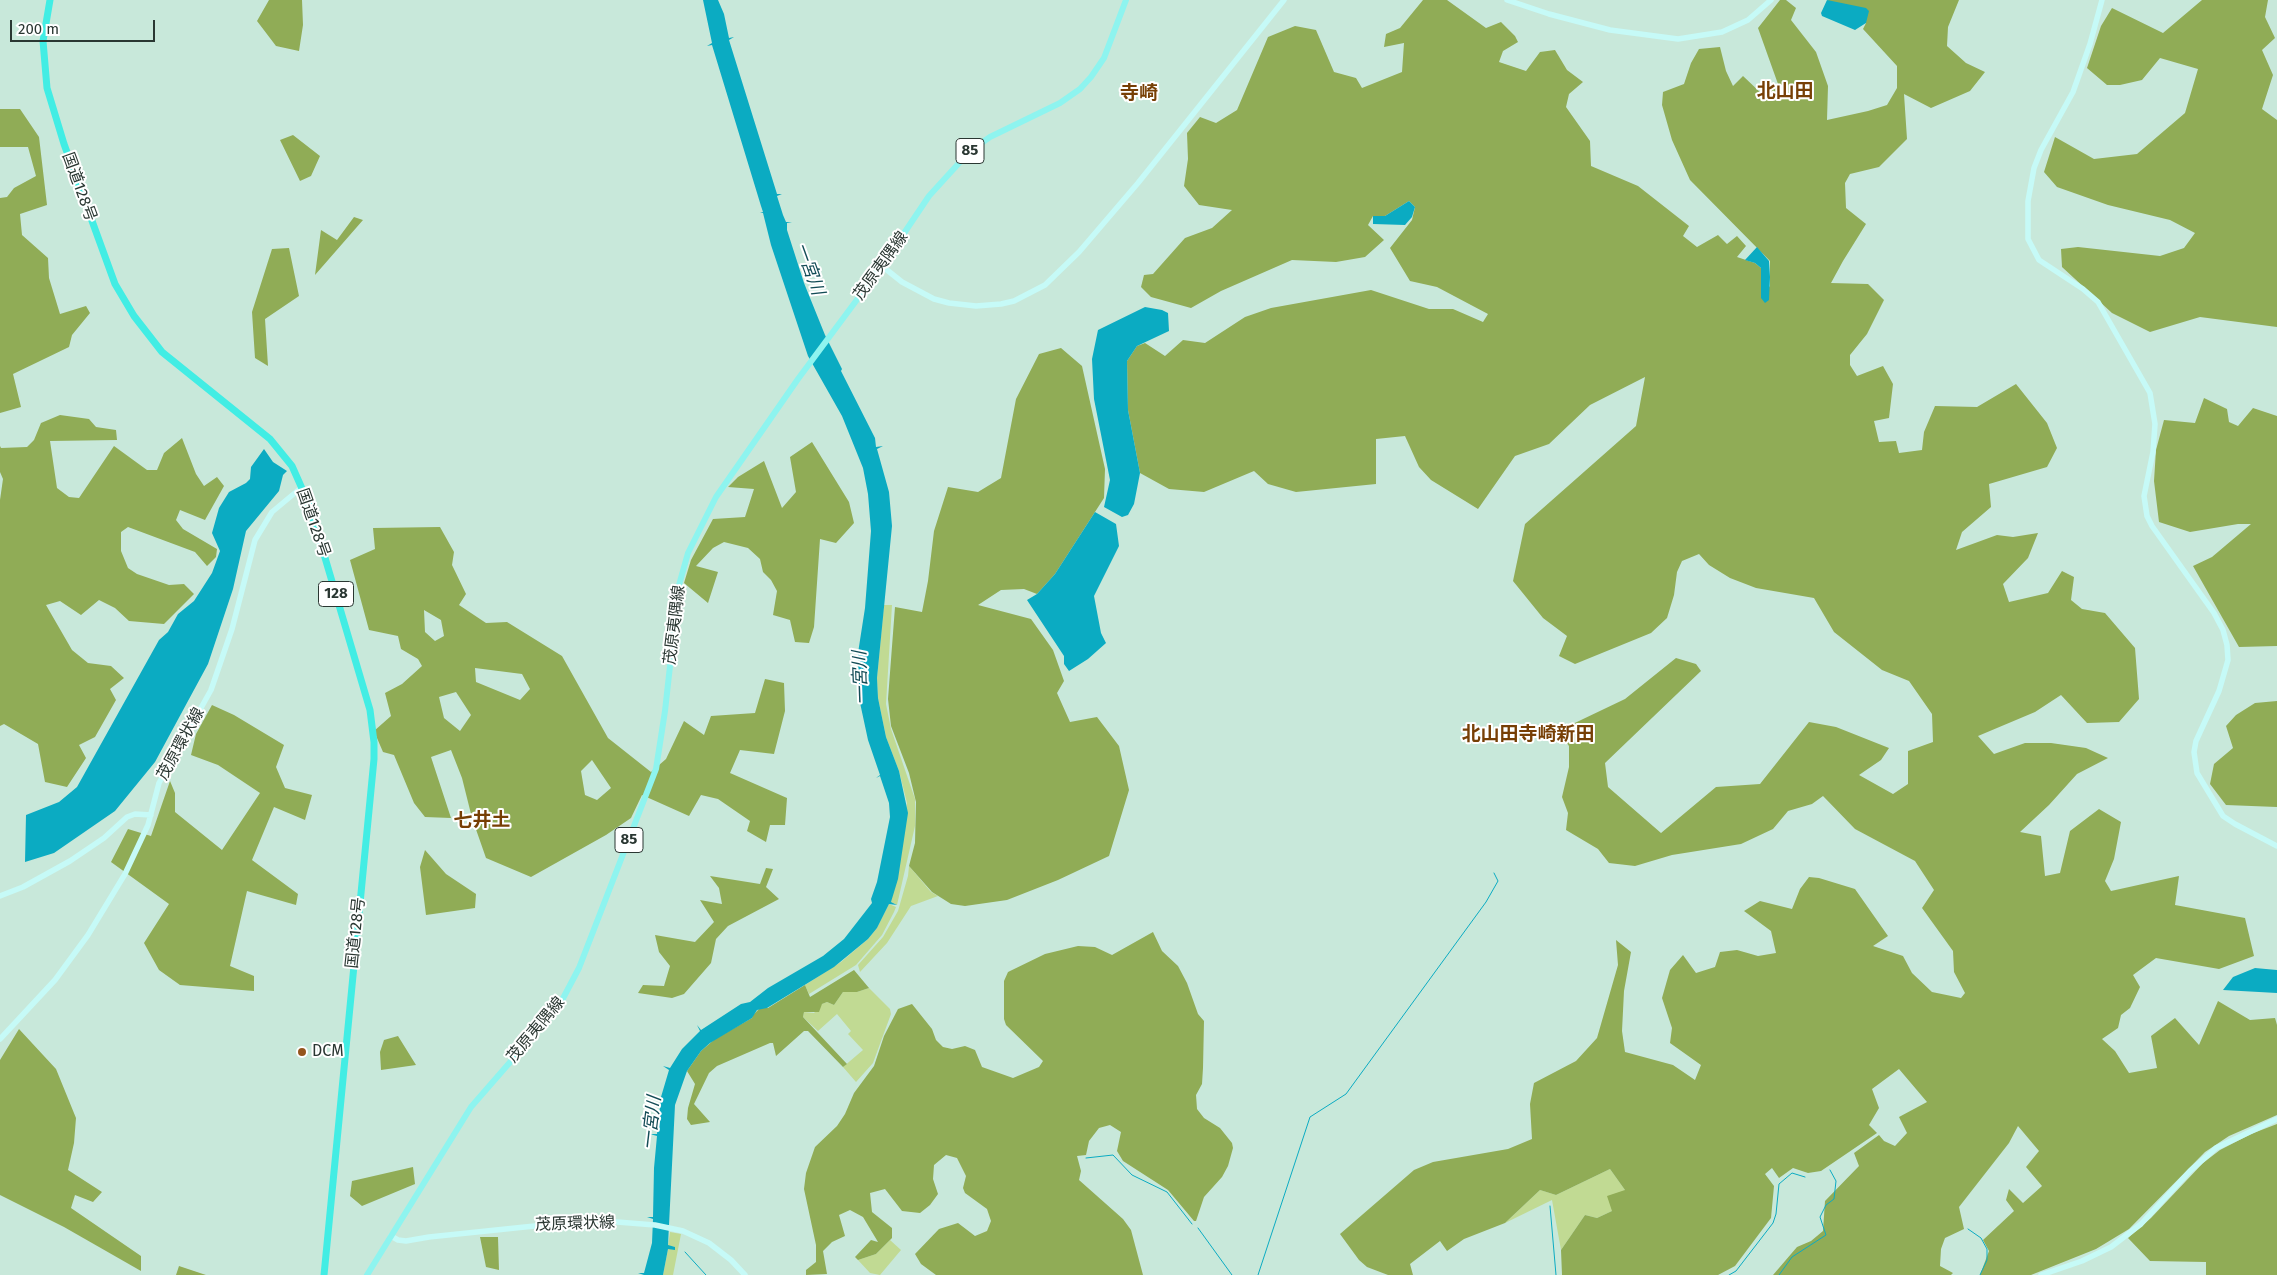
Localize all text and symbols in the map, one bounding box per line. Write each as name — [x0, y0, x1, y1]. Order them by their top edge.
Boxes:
scale bar — [12, 10, 158, 42]
text: 200 m — [18, 20, 59, 38]
district label: 北山田 — [1757, 81, 1813, 103]
district label: 寺崎 — [1120, 83, 1158, 105]
road number: 85 — [956, 138, 984, 164]
street label: 国道128号 — [58, 150, 100, 224]
street label: 茂原夷隅線 — [850, 228, 912, 304]
water label: 一宮川 — [790, 240, 828, 298]
street label: 国道128号 — [292, 486, 334, 560]
road number: 128 — [318, 582, 354, 606]
street label: 茂原夷隅線 — [661, 584, 689, 666]
water label: 一宮川 — [849, 651, 873, 705]
street label: 茂原環状線 — [153, 704, 209, 784]
district label: 北山田寺崎新田 — [1462, 724, 1594, 746]
district label: 七井土 — [454, 810, 510, 832]
road number: 85 — [615, 828, 643, 852]
street label: 国道128号 — [343, 896, 369, 970]
street label: 茂原夷隅線 — [503, 993, 569, 1067]
place label: DCM — [312, 1042, 344, 1062]
marker: DCM — [296, 1046, 308, 1058]
water label: 一宮川 — [638, 1095, 666, 1151]
street label: 茂原環状線 — [535, 1213, 615, 1235]

